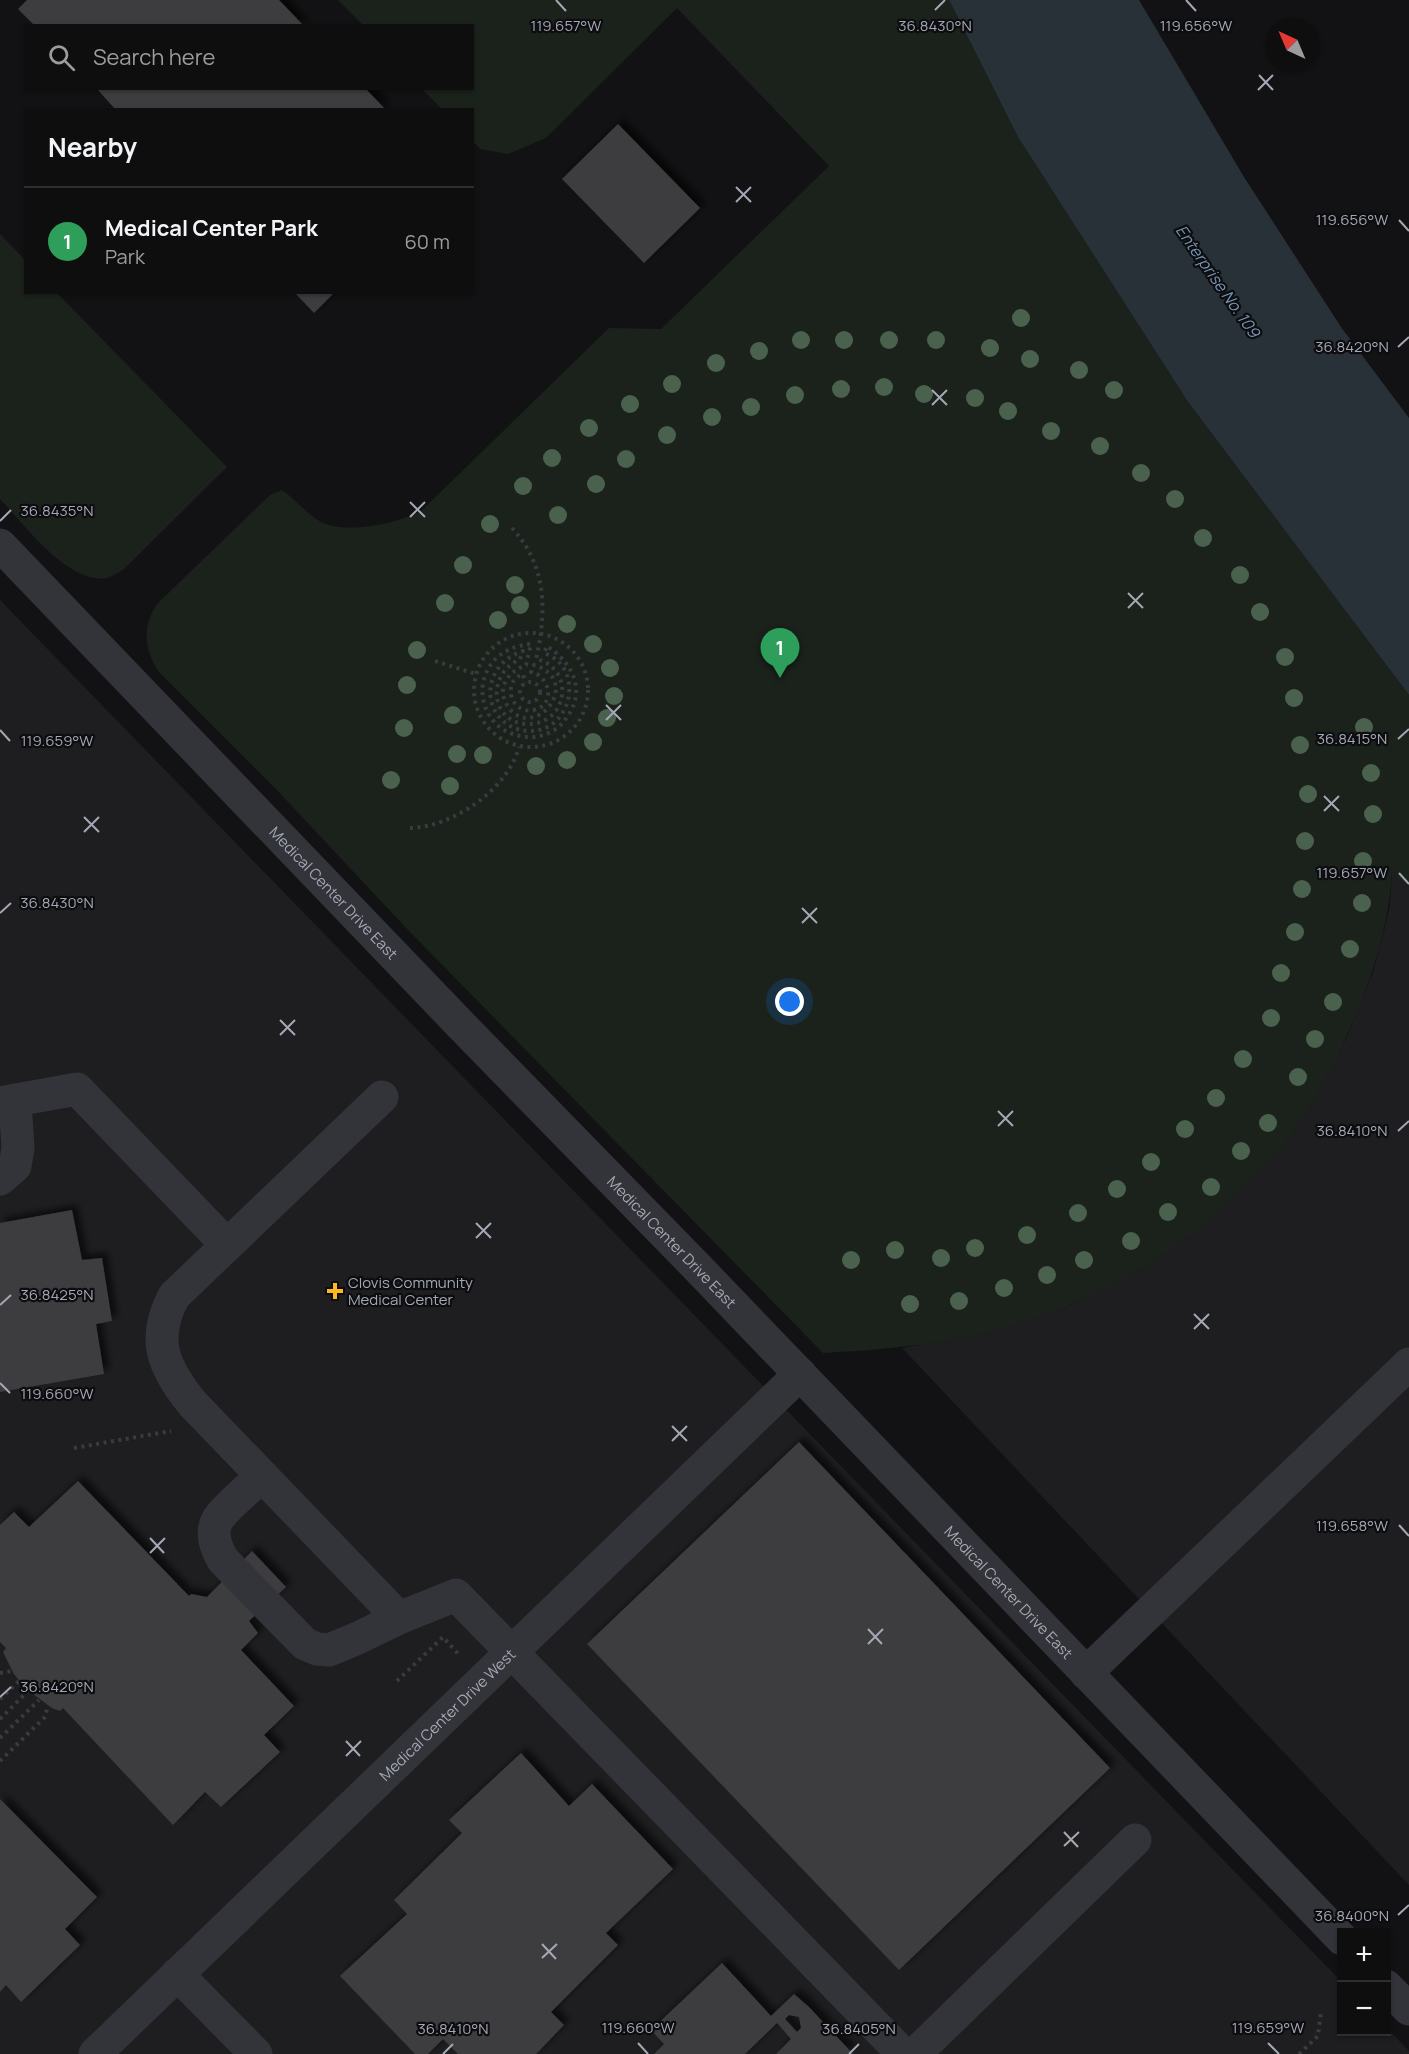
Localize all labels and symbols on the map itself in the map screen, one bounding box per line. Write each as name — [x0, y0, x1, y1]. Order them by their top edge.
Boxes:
text: 119.657°W — [531, 15, 601, 36]
text: 36.8430°N — [898, 15, 972, 36]
text: 119.656°W — [1160, 15, 1232, 36]
north arrow — [1265, 18, 1319, 72]
text: 119.656°W — [1316, 209, 1388, 230]
water label: Enterprise No. 109 — [1171, 220, 1266, 343]
text: 36.8420°N — [1315, 336, 1389, 357]
text: 36.8435°N — [21, 500, 93, 521]
pin: 1 — [760, 628, 800, 678]
text: 36.8415°N — [1317, 728, 1387, 749]
text: 119.659°W — [21, 730, 93, 751]
street label: Medical Center Drive East — [265, 822, 403, 964]
text: 119.657°W — [1317, 862, 1387, 883]
text: 36.8430°N — [20, 892, 94, 913]
your location — [775, 987, 804, 1016]
text: 36.8410°N — [1317, 1120, 1387, 1141]
street label: Medical Center Drive East — [603, 1171, 741, 1312]
place label: Clovis Community Medical Center — [348, 1272, 473, 1310]
marker: Clovis Community Medical Center — [326, 1282, 344, 1300]
text: 36.8425°N — [20, 1284, 94, 1305]
text: 119.660°W — [20, 1383, 94, 1404]
text: 119.658°W — [1316, 1515, 1388, 1536]
street label: Medical Center Drive East — [940, 1521, 1078, 1663]
street label: Medical Center Drive West — [374, 1644, 520, 1785]
text: 36.8420°N — [20, 1676, 94, 1697]
text: 36.8400°N — [1315, 1905, 1389, 1926]
text: 119.660°W — [601, 2017, 675, 2038]
text: 119.659°W — [1232, 2017, 1304, 2038]
text: 36.8410°N — [418, 2018, 488, 2039]
text: 36.8405°N — [822, 2018, 896, 2039]

